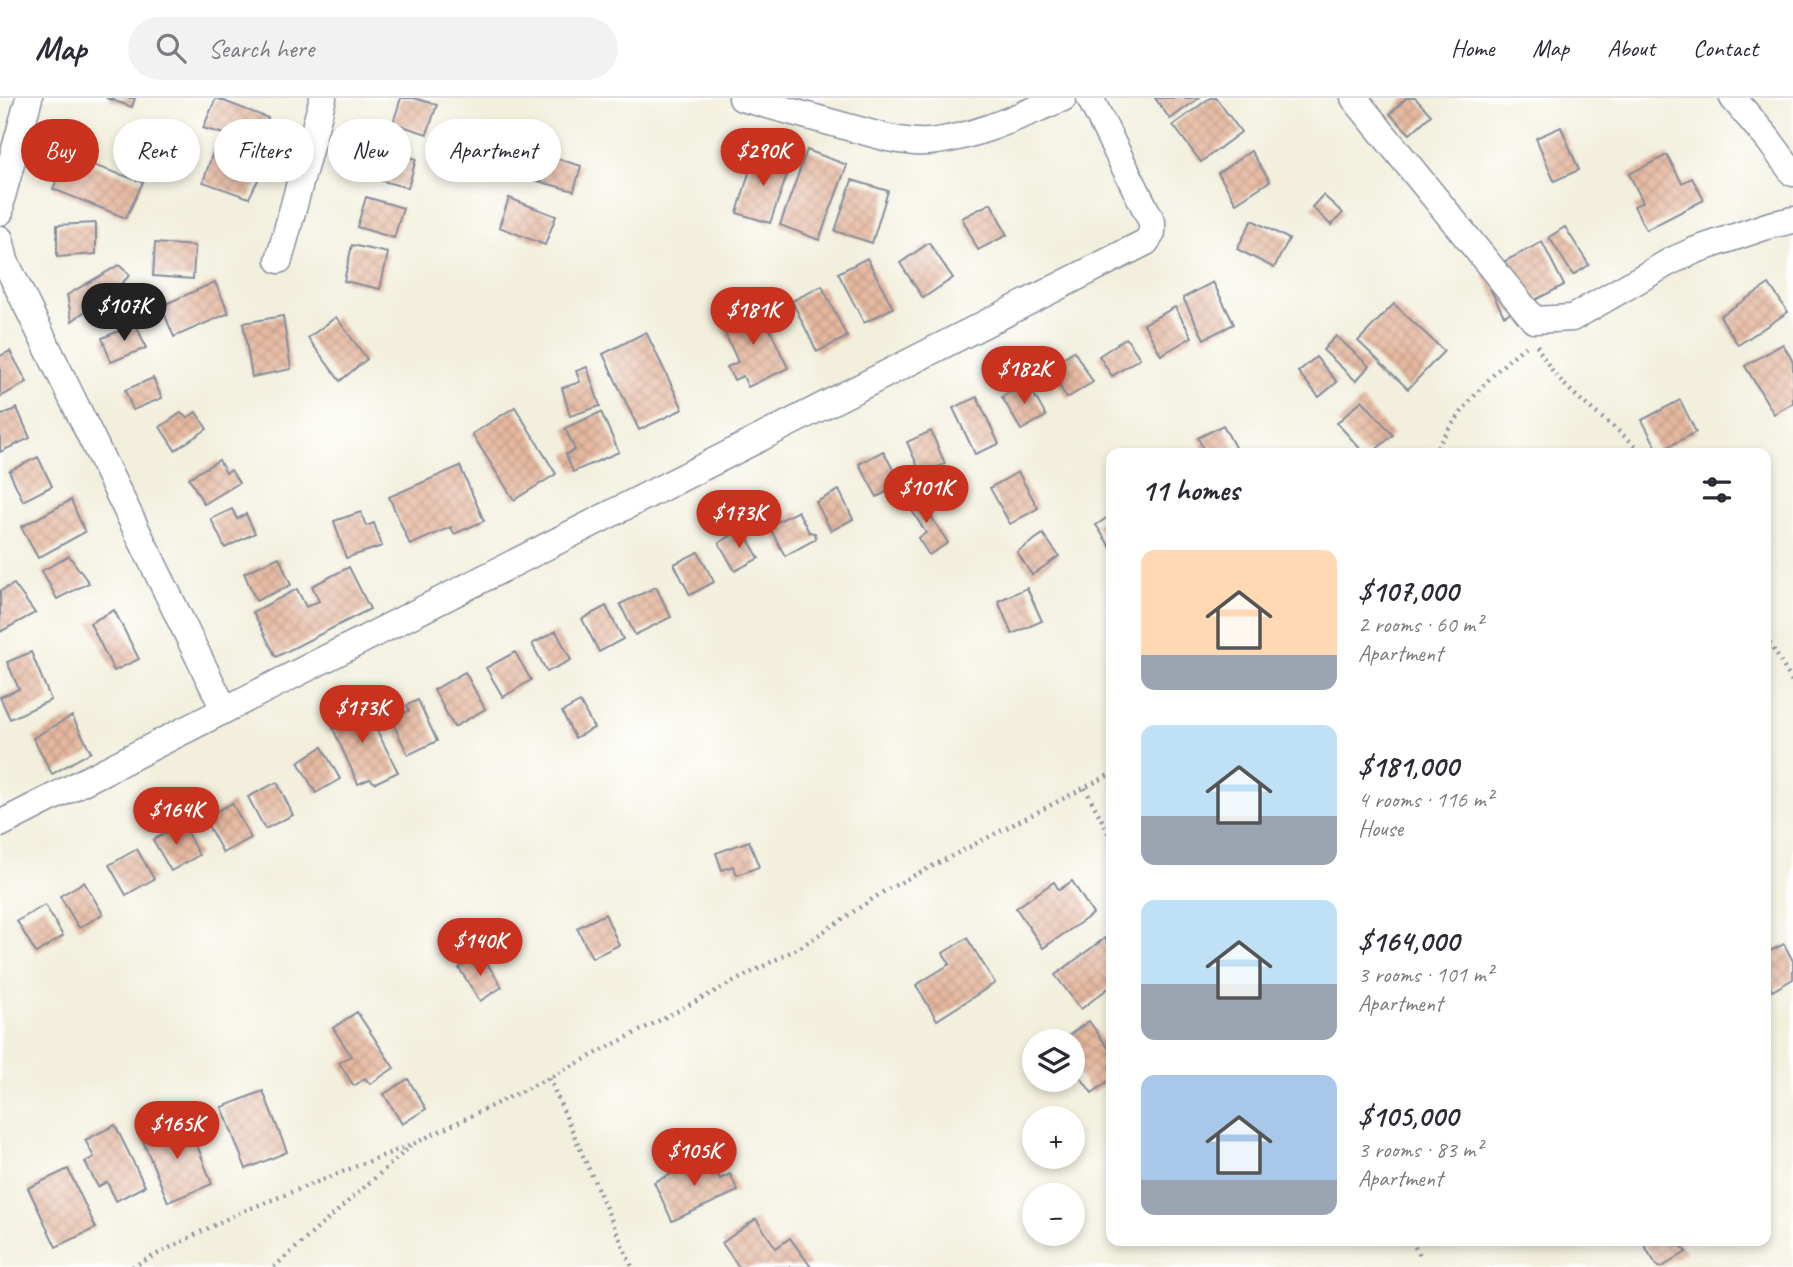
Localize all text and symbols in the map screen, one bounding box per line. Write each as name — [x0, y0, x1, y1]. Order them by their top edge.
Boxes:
search box — [128, 17, 618, 80]
text: Map — [35, 27, 86, 69]
icon: search — [152, 29, 190, 67]
text: Search here — [208, 32, 314, 65]
text: Home — [1451, 33, 1494, 63]
text: Map — [1532, 33, 1569, 63]
text: About — [1607, 33, 1655, 63]
text: Contact — [1693, 33, 1758, 63]
chip: Buy — [21, 119, 99, 182]
chip: Rent — [113, 119, 200, 182]
chip: Filters — [214, 119, 314, 182]
chip: New — [328, 119, 411, 182]
chip: Apartment — [425, 119, 561, 182]
pin: $290K — [714, 129, 812, 188]
text: $290K — [737, 136, 789, 165]
pin: $107K — [75, 284, 173, 343]
pin: $181K — [704, 288, 802, 347]
text: $107K — [98, 291, 151, 320]
text: $181K — [726, 295, 780, 324]
pin: $182K — [975, 346, 1073, 406]
text: $182K — [997, 354, 1051, 383]
pin: $101K — [877, 466, 975, 525]
text: 11 homes — [1141, 471, 1239, 509]
icon: filters — [1698, 471, 1736, 509]
text: $101K — [899, 473, 953, 502]
pin: $173K — [690, 490, 788, 550]
text: $173K — [713, 498, 766, 527]
text: $107,000 — [1358, 572, 1458, 610]
icon: home — [1197, 578, 1281, 662]
text: 2 rooms · 60 m² — [1358, 610, 1482, 639]
text: Apartment — [1358, 639, 1443, 668]
pin: $173K — [313, 686, 411, 745]
text: $173K — [336, 693, 389, 722]
text: $181,000 — [1358, 747, 1458, 785]
icon: home — [1197, 753, 1281, 837]
text: 4 rooms · 116 m² — [1358, 785, 1493, 814]
pin: $164K — [127, 788, 225, 847]
text: $164K — [149, 795, 203, 824]
text: House — [1358, 814, 1403, 843]
pin: $140K — [431, 918, 529, 978]
text: $164,000 — [1358, 922, 1459, 960]
text: $140K — [453, 926, 507, 955]
icon: home — [1197, 928, 1281, 1012]
text: 3 rooms · 101 m² — [1358, 960, 1493, 989]
text: Apartment — [1358, 989, 1443, 1018]
map controls — [1022, 1029, 1085, 1246]
button: layers — [1022, 1029, 1085, 1092]
text: $105,000 — [1358, 1097, 1458, 1135]
pin: $165K — [128, 1102, 226, 1161]
icon: home — [1197, 1103, 1281, 1187]
button: + — [1022, 1106, 1085, 1169]
text: $165K — [150, 1109, 204, 1138]
pin: $105K — [645, 1128, 743, 1188]
text: 3 rooms · 83 m² — [1358, 1135, 1482, 1164]
text: $105K — [668, 1136, 720, 1165]
text: Apartment — [1358, 1164, 1443, 1193]
button: − — [1022, 1183, 1085, 1246]

